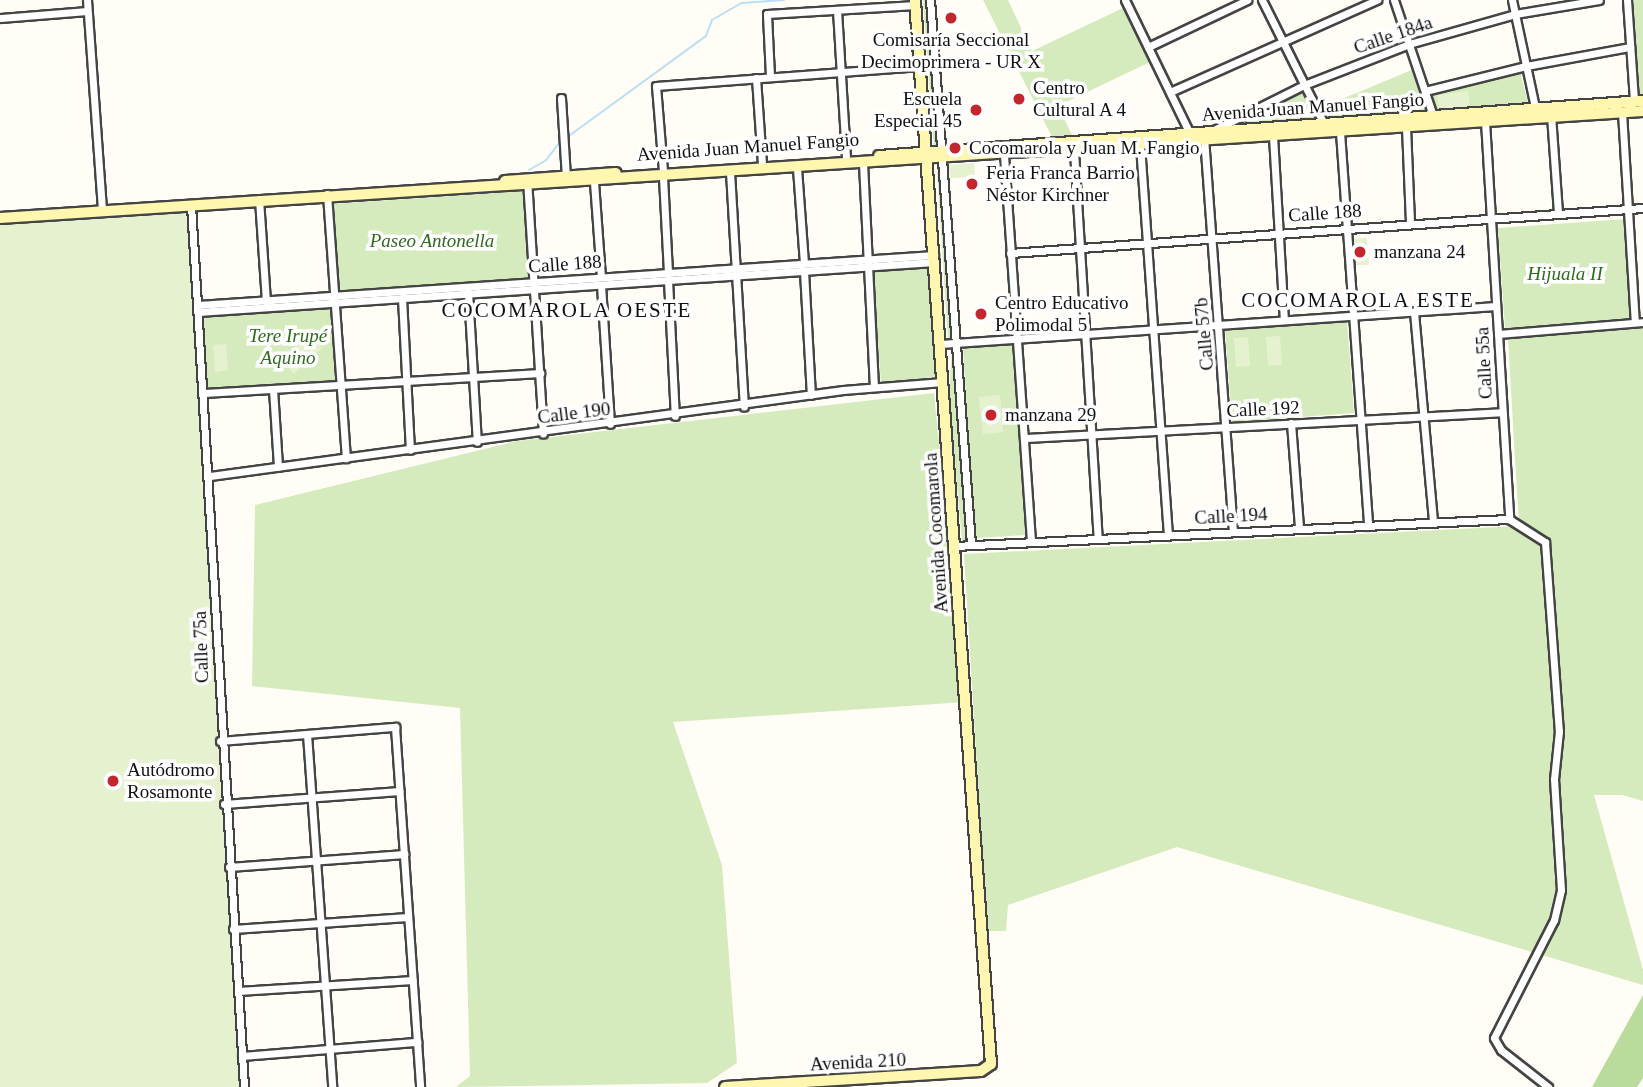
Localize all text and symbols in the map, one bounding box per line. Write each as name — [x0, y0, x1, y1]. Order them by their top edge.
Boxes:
marker: Comisaría Seccional Decimoprimera - UR X — [943, 10, 959, 26]
street label: Calle 184a — [1351, 11, 1435, 59]
place label: Comisaría Seccional Decimoprimera - UR X — [861, 29, 1041, 73]
place label: Centro Cultural A 4 — [1033, 77, 1128, 121]
place label: Escuela Especial 45 — [874, 88, 962, 132]
street label: Avenida Juan Manuel Fangio — [1201, 88, 1425, 126]
marker: Centro Cultural A 4 — [1011, 91, 1027, 107]
marker: Escuela Especial 45 — [968, 102, 984, 118]
street label: Avenida Juan Manuel Fangio — [636, 128, 860, 166]
place label: Cocomarola y Juan M. Fangio — [969, 137, 1200, 159]
marker: Cocomarola y Juan M. Fangio — [947, 140, 963, 156]
place label: Feria Franca Barrio Néstor Kirchner — [986, 162, 1135, 206]
marker: Feria Franca Barrio Néstor Kirchner — [964, 176, 980, 192]
street label: Calle 188 — [1288, 199, 1362, 227]
park label: Paseo Antonella — [369, 230, 495, 252]
place label: manzana 24 — [1374, 241, 1465, 263]
marker: manzana 24 — [1352, 244, 1368, 260]
street label: Calle 188 — [528, 250, 602, 278]
park label: Hijuala II — [1527, 263, 1603, 285]
district label: COCOMAROLA ESTE — [1242, 287, 1474, 313]
place label: Centro Educativo Polimodal 5 — [995, 292, 1128, 336]
street label: Calle 57b — [1189, 296, 1219, 372]
district label: COCOMAROLA OESTE — [443, 297, 691, 323]
marker: Centro Educativo Polimodal 5 — [973, 306, 989, 322]
park label: Tere Irupé Aquino — [249, 325, 327, 369]
street label: Calle 55a — [1471, 326, 1497, 400]
street label: Calle 192 — [1226, 396, 1300, 422]
street label: Calle 190 — [536, 397, 612, 429]
place label: manzana 29 — [1005, 404, 1096, 426]
marker: manzana 29 — [983, 407, 999, 423]
street label: Avenida Cocomarola — [919, 452, 953, 614]
street label: Calle 194 — [1194, 503, 1268, 529]
street label: Calle 75a — [188, 610, 214, 684]
place label: Autódromo Rosamonte — [127, 759, 215, 803]
marker: Autódromo Rosamonte — [105, 773, 121, 789]
street label: Avenida 210 — [809, 1048, 907, 1076]

